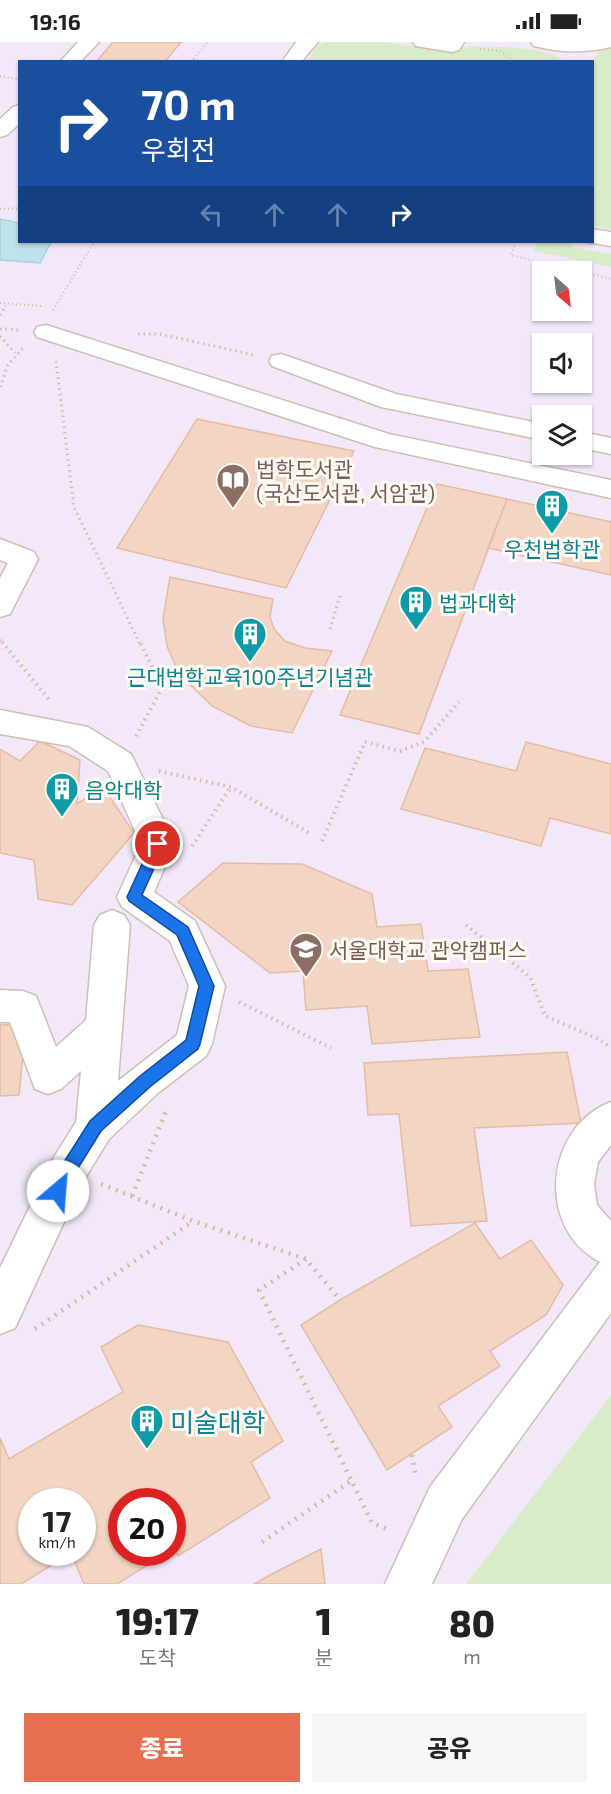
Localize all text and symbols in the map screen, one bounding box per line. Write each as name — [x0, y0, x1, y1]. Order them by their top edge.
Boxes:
text: 19:16 — [30, 8, 81, 34]
text: 70 m — [141, 78, 236, 128]
icon: right — [42, 84, 120, 162]
text: 우회전 — [141, 133, 216, 165]
icon: left — [195, 198, 228, 231]
icon: ahead — [258, 198, 291, 231]
icon: ahead — [321, 198, 354, 231]
icon: right — [384, 198, 417, 231]
north arrow — [532, 261, 592, 321]
map controls — [532, 261, 592, 465]
button: sound — [532, 333, 592, 393]
button: layers — [532, 405, 592, 465]
place label: 법학도서관 (국산도서관, 서암관) — [256, 456, 435, 505]
library icon: 법학도서관 (국산도서관, 서암관) — [215, 462, 251, 509]
building icon: 우천법학관 — [534, 488, 570, 535]
place label: 우천법학관 — [504, 536, 600, 561]
building icon: 법과대학 — [398, 584, 434, 631]
place label: 법과대학 — [439, 590, 516, 615]
building icon: 근대법학교육100주년기념관 — [232, 616, 268, 663]
place label: 근대법학교육100주년기념관 — [127, 664, 373, 689]
building icon: 음악대학 — [44, 771, 80, 818]
place label: 음악대학 — [85, 777, 162, 802]
pin — [132, 818, 183, 869]
icon: arrive — [141, 827, 174, 860]
school or university icon: 서울대학교 관악캠퍼스 — [288, 931, 324, 978]
place label: 서울대학교 관악캠퍼스 — [329, 937, 527, 962]
position arrow — [26, 1159, 90, 1223]
building icon: 미술대학 — [129, 1403, 165, 1450]
place label: 미술대학 — [170, 1406, 266, 1437]
speed limit sign: 20 — [108, 1488, 186, 1566]
text: 17 — [43, 1502, 71, 1538]
text: km/h — [38, 1533, 76, 1551]
text: 19:17 — [116, 1599, 199, 1642]
text: 1 — [316, 1599, 332, 1642]
text: 80 — [449, 1601, 495, 1644]
text: m — [463, 1644, 481, 1668]
text: 도착 — [139, 1645, 176, 1669]
text: 분 — [315, 1645, 333, 1669]
button: 종료 — [24, 1713, 300, 1782]
button: 공유 — [312, 1713, 587, 1782]

